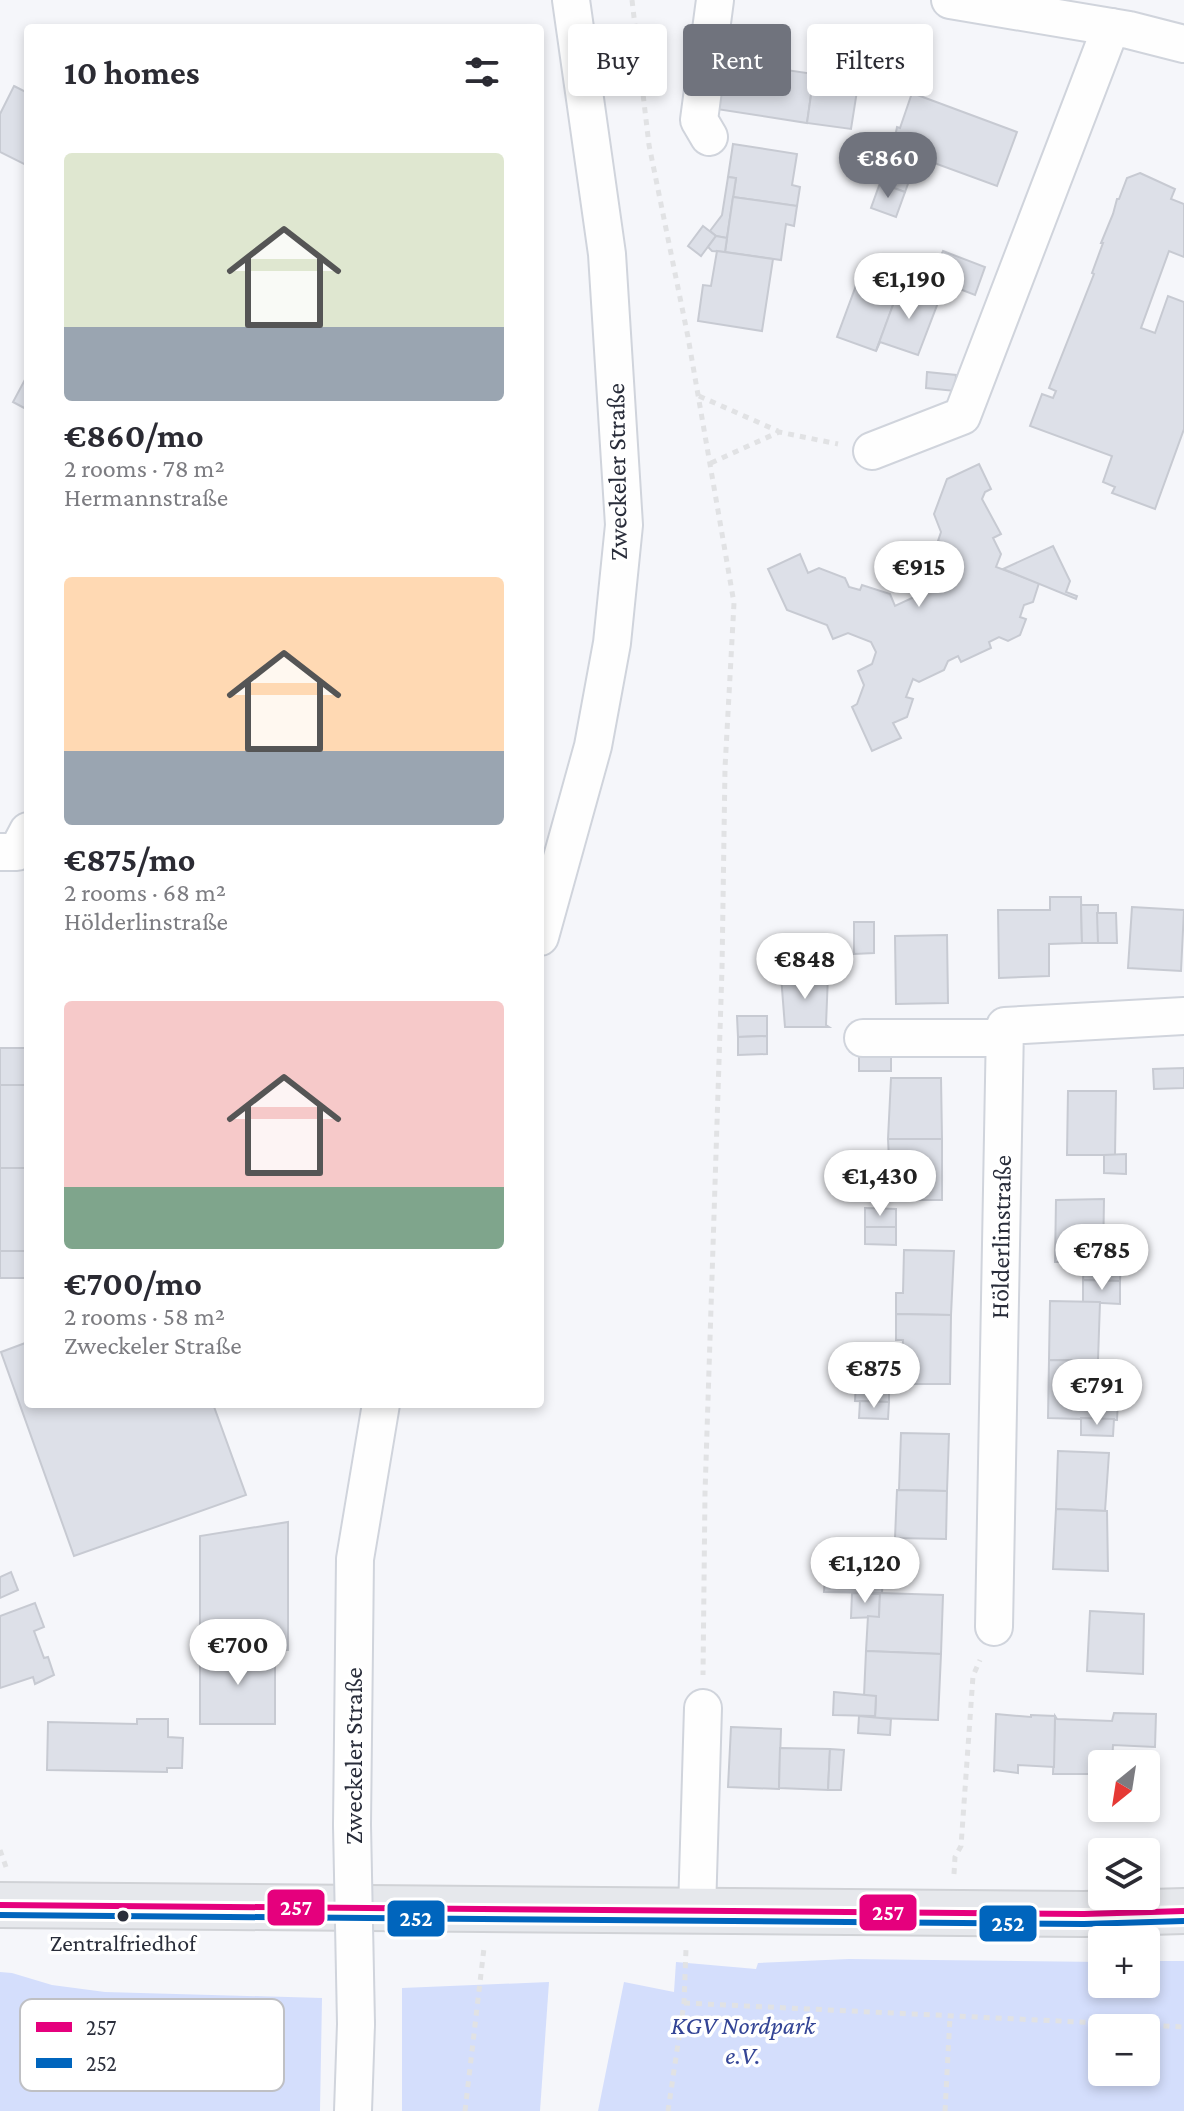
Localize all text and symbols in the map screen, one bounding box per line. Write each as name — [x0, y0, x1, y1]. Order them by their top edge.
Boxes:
chip: Buy — [568, 24, 667, 96]
chip: Rent — [683, 24, 791, 96]
chip: Filters — [807, 24, 933, 96]
icon: filters — [460, 50, 504, 94]
text: 10 homes — [64, 54, 200, 91]
pin: €860 — [841, 132, 935, 200]
text: €860 — [857, 143, 919, 172]
icon: home — [212, 205, 356, 349]
pin: €1,190 — [844, 253, 974, 321]
text: €1,190 — [872, 264, 946, 293]
street label: Zweckeler Straße — [601, 383, 633, 561]
text: €860/mo — [64, 417, 204, 454]
text: 2 rooms · 78 m² — [64, 454, 225, 483]
text: Hermannstraße — [64, 483, 228, 512]
pin: €915 — [872, 541, 966, 609]
text: €915 — [892, 552, 946, 581]
icon: home — [212, 629, 356, 773]
text: €875/mo — [64, 841, 196, 878]
text: 2 rooms · 68 m² — [64, 878, 226, 907]
text: Hölderlinstraße — [64, 907, 228, 936]
pin: €848 — [758, 933, 852, 1001]
text: €848 — [774, 944, 836, 973]
icon: home — [212, 1053, 356, 1197]
pin: €1,430 — [815, 1150, 945, 1218]
street label: Hölderlinstraße — [985, 1155, 1017, 1319]
text: €1,430 — [842, 1161, 918, 1190]
pin: €785 — [1055, 1224, 1149, 1292]
text: €785 — [1073, 1235, 1131, 1264]
text: €700/mo — [64, 1265, 202, 1302]
text: 2 rooms · 58 m² — [64, 1302, 225, 1331]
text: Zweckeler Straße — [64, 1331, 242, 1360]
pin: €875 — [827, 1342, 921, 1410]
text: €875 — [846, 1353, 902, 1382]
pin: €791 — [1050, 1359, 1144, 1427]
text: €791 — [1070, 1370, 1124, 1399]
pin: €1,120 — [800, 1537, 930, 1605]
text: €1,120 — [829, 1548, 901, 1577]
pin: €700 — [191, 1619, 285, 1687]
text: €700 — [208, 1630, 268, 1659]
street label: Zweckeler Straße — [339, 1667, 368, 1845]
north arrow — [1088, 1750, 1160, 1822]
map controls — [1088, 1750, 1160, 2086]
button: layers — [1088, 1838, 1160, 1910]
line badge: 257 — [266, 1888, 326, 1927]
line badge: 257 — [858, 1893, 918, 1932]
text: 257 — [280, 1895, 312, 1920]
line badge: 252 — [386, 1899, 446, 1938]
text: 257 — [872, 1900, 904, 1925]
line badge: 252 — [978, 1904, 1038, 1943]
text: 252 — [400, 1906, 432, 1931]
marker: Zentralfriedhof — [115, 1908, 131, 1924]
text: 252 — [992, 1911, 1024, 1936]
button: + — [1088, 1926, 1160, 1998]
place label: Zentralfriedhof — [50, 1929, 198, 1956]
legend — [20, 1999, 284, 2091]
park label: KGV Nordpark e.V. — [671, 2011, 817, 2070]
button: − — [1088, 2014, 1160, 2086]
text: 257 — [86, 2015, 116, 2040]
text: 252 — [86, 2051, 117, 2076]

